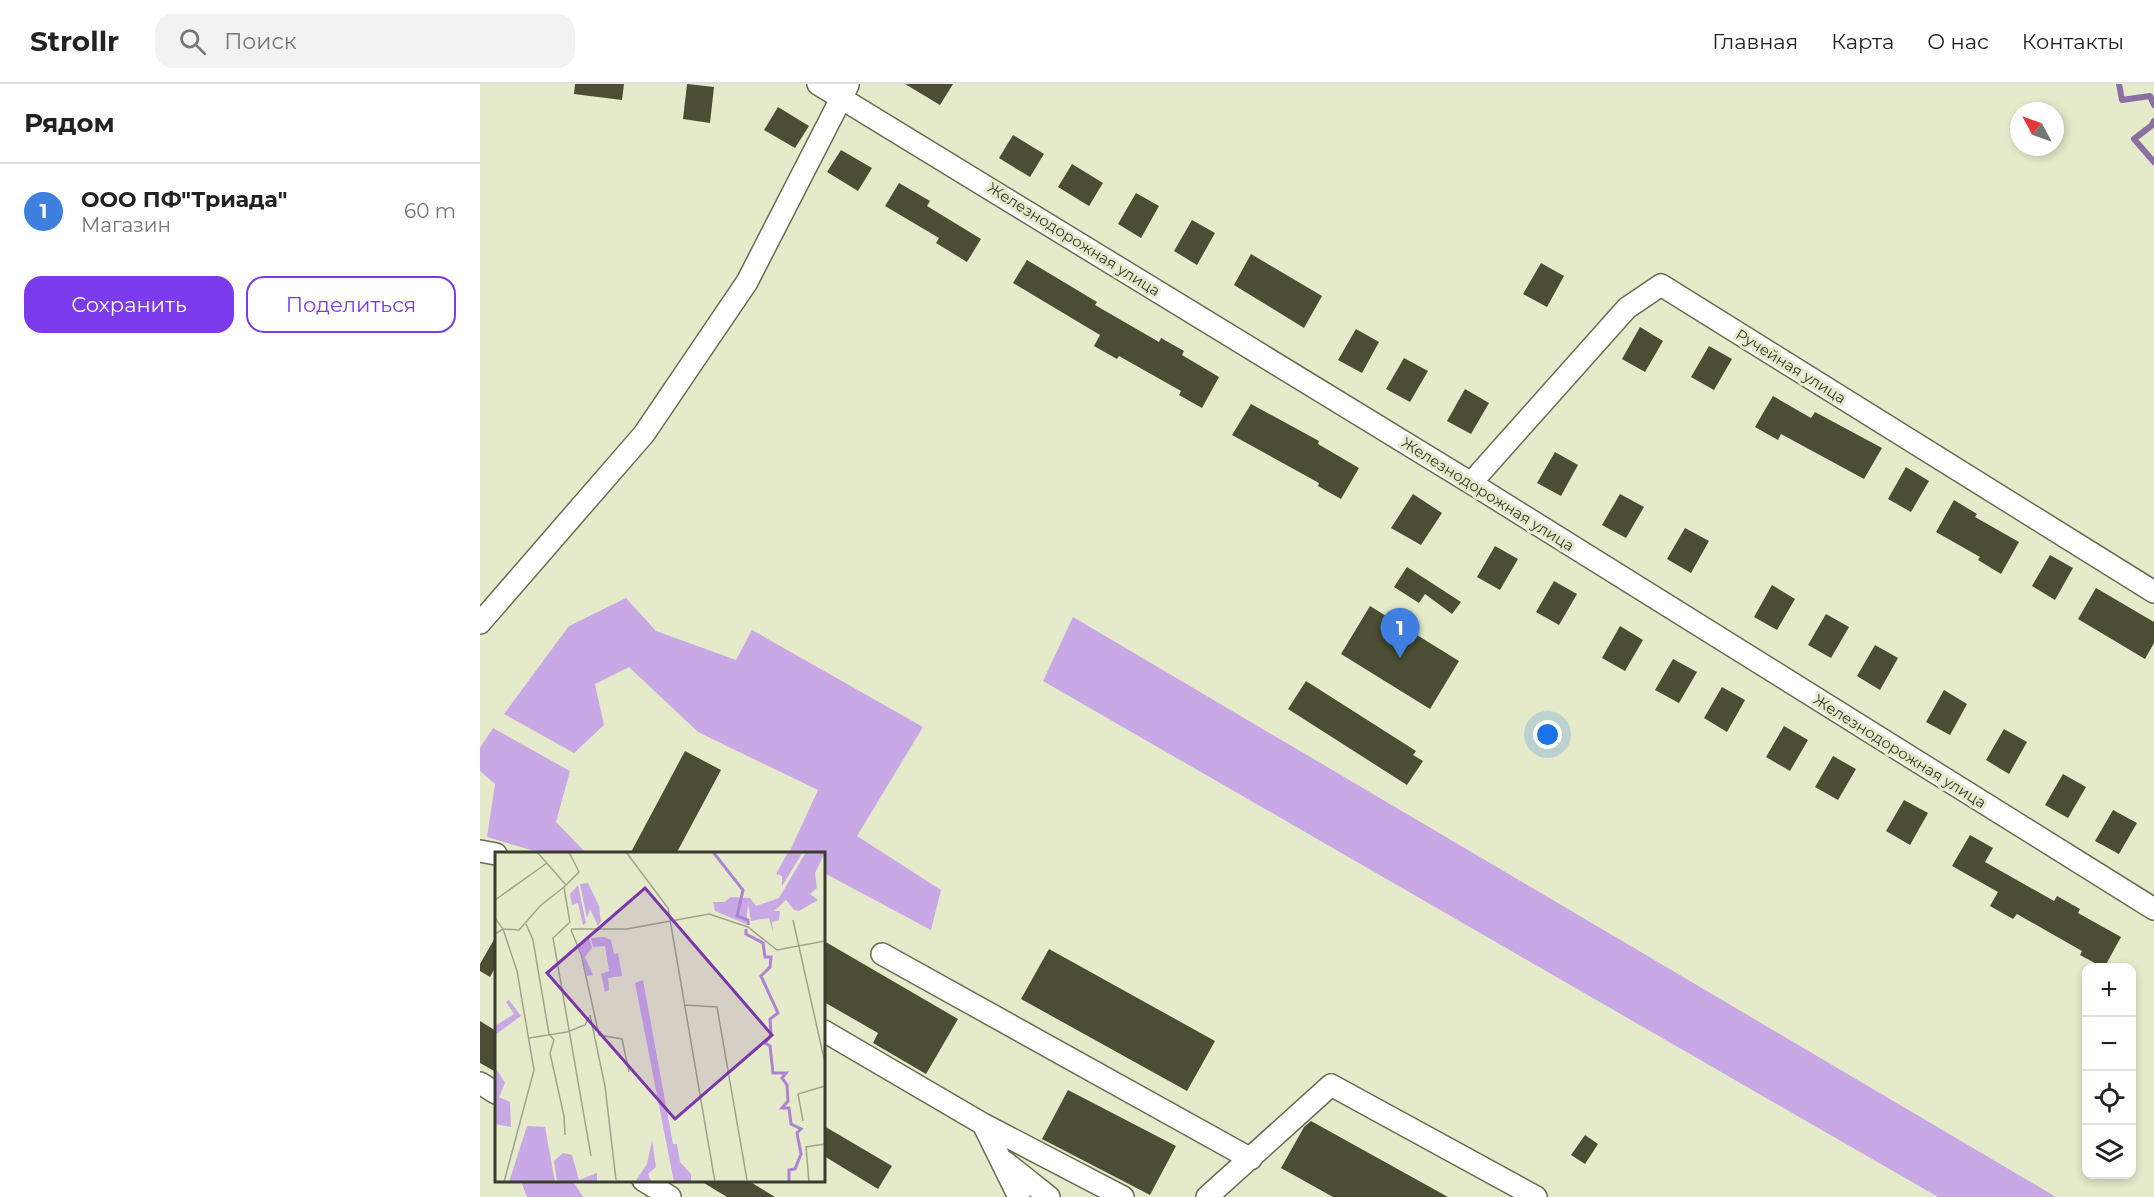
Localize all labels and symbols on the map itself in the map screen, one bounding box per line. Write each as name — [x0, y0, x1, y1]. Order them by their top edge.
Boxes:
north arrow — [2010, 102, 2064, 156]
street label: Железнодорожная улица — [984, 178, 1164, 300]
street label: Ручейная улица — [1732, 325, 1850, 407]
street label: Железнодорожная улица — [1398, 433, 1578, 555]
pin: 1 — [1380, 608, 1420, 658]
street label: Железнодорожная улица — [1810, 690, 1990, 812]
your location — [1533, 720, 1562, 749]
inset map — [495, 852, 825, 1182]

